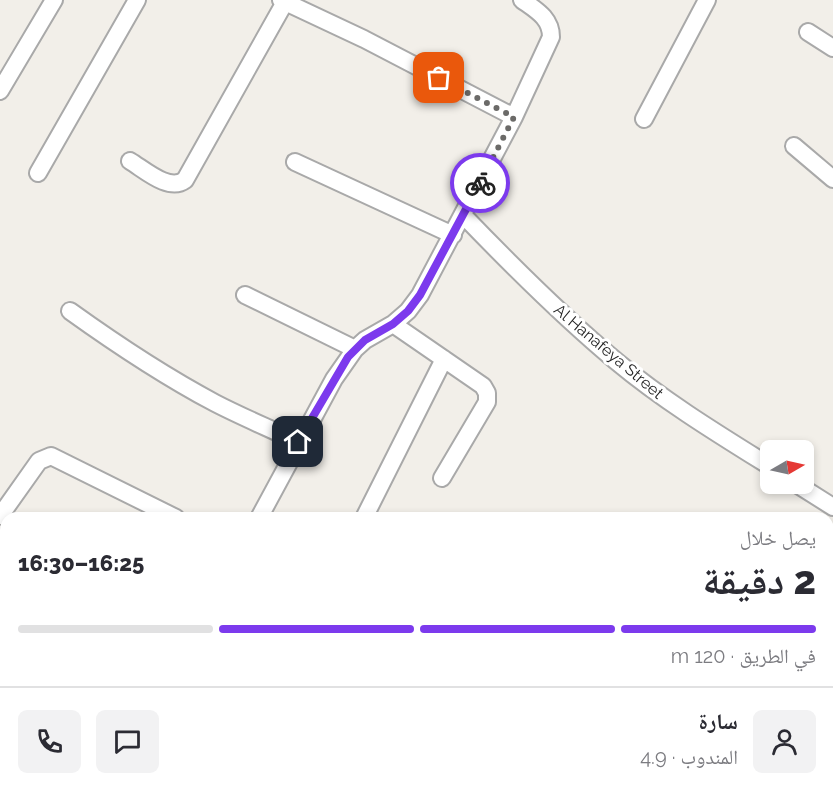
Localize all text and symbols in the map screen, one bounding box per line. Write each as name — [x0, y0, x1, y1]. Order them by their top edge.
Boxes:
pin — [413, 52, 464, 103]
icon: bag — [422, 61, 455, 94]
courier — [450, 153, 510, 213]
icon: bike — [464, 167, 497, 200]
street label: Al Hanafeya Street — [550, 300, 668, 403]
pin — [272, 416, 323, 467]
icon: home — [281, 425, 314, 458]
north arrow — [760, 440, 814, 494]
map controls — [760, 440, 814, 494]
text: يصل خلال — [740, 526, 816, 550]
text: 16:25–16:30 — [18, 550, 144, 576]
text: 2 دقيقة — [702, 557, 816, 603]
text: في الطريق · 120 m — [671, 644, 816, 668]
text: سارة — [699, 708, 738, 734]
button: phone — [18, 710, 81, 773]
button: chat — [96, 710, 159, 773]
button: person — [753, 710, 816, 773]
text: المندوب · 4.9 — [640, 745, 738, 769]

